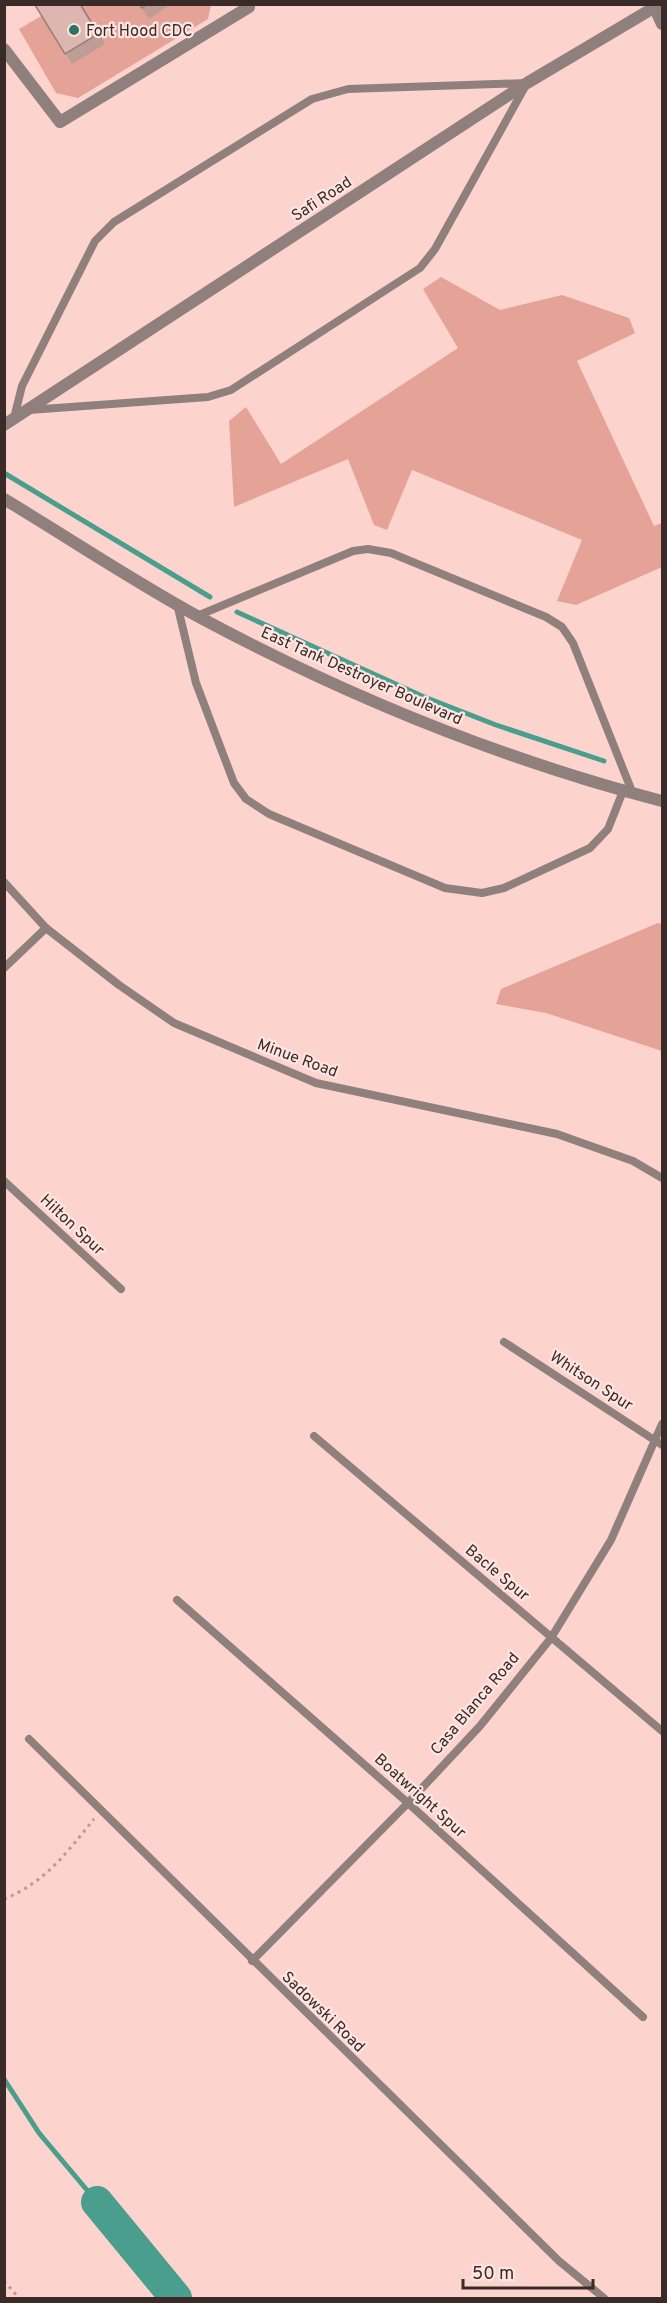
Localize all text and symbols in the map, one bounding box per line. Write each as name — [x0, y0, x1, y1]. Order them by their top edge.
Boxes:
place label: Fort Hood CDC — [86, 22, 193, 42]
marker: Fort Hood CDC — [67, 23, 81, 37]
street label: Safi Road — [288, 173, 356, 227]
street label: East Tank Destroyer Boulevard — [257, 623, 465, 730]
street label: Minue Road — [254, 1035, 340, 1083]
street label: Hilton Spur — [35, 1191, 108, 1260]
street label: Whitson Spur — [545, 1347, 636, 1416]
street label: Bacle Spur — [460, 1541, 533, 1606]
street label: Casa Blanca Road — [427, 1649, 524, 1760]
street label: Boatwright Spur — [370, 1750, 470, 1843]
street label: Sadowski Road — [277, 1968, 368, 2057]
scale bar — [463, 2252, 594, 2290]
text: 50 m — [472, 2263, 514, 2286]

